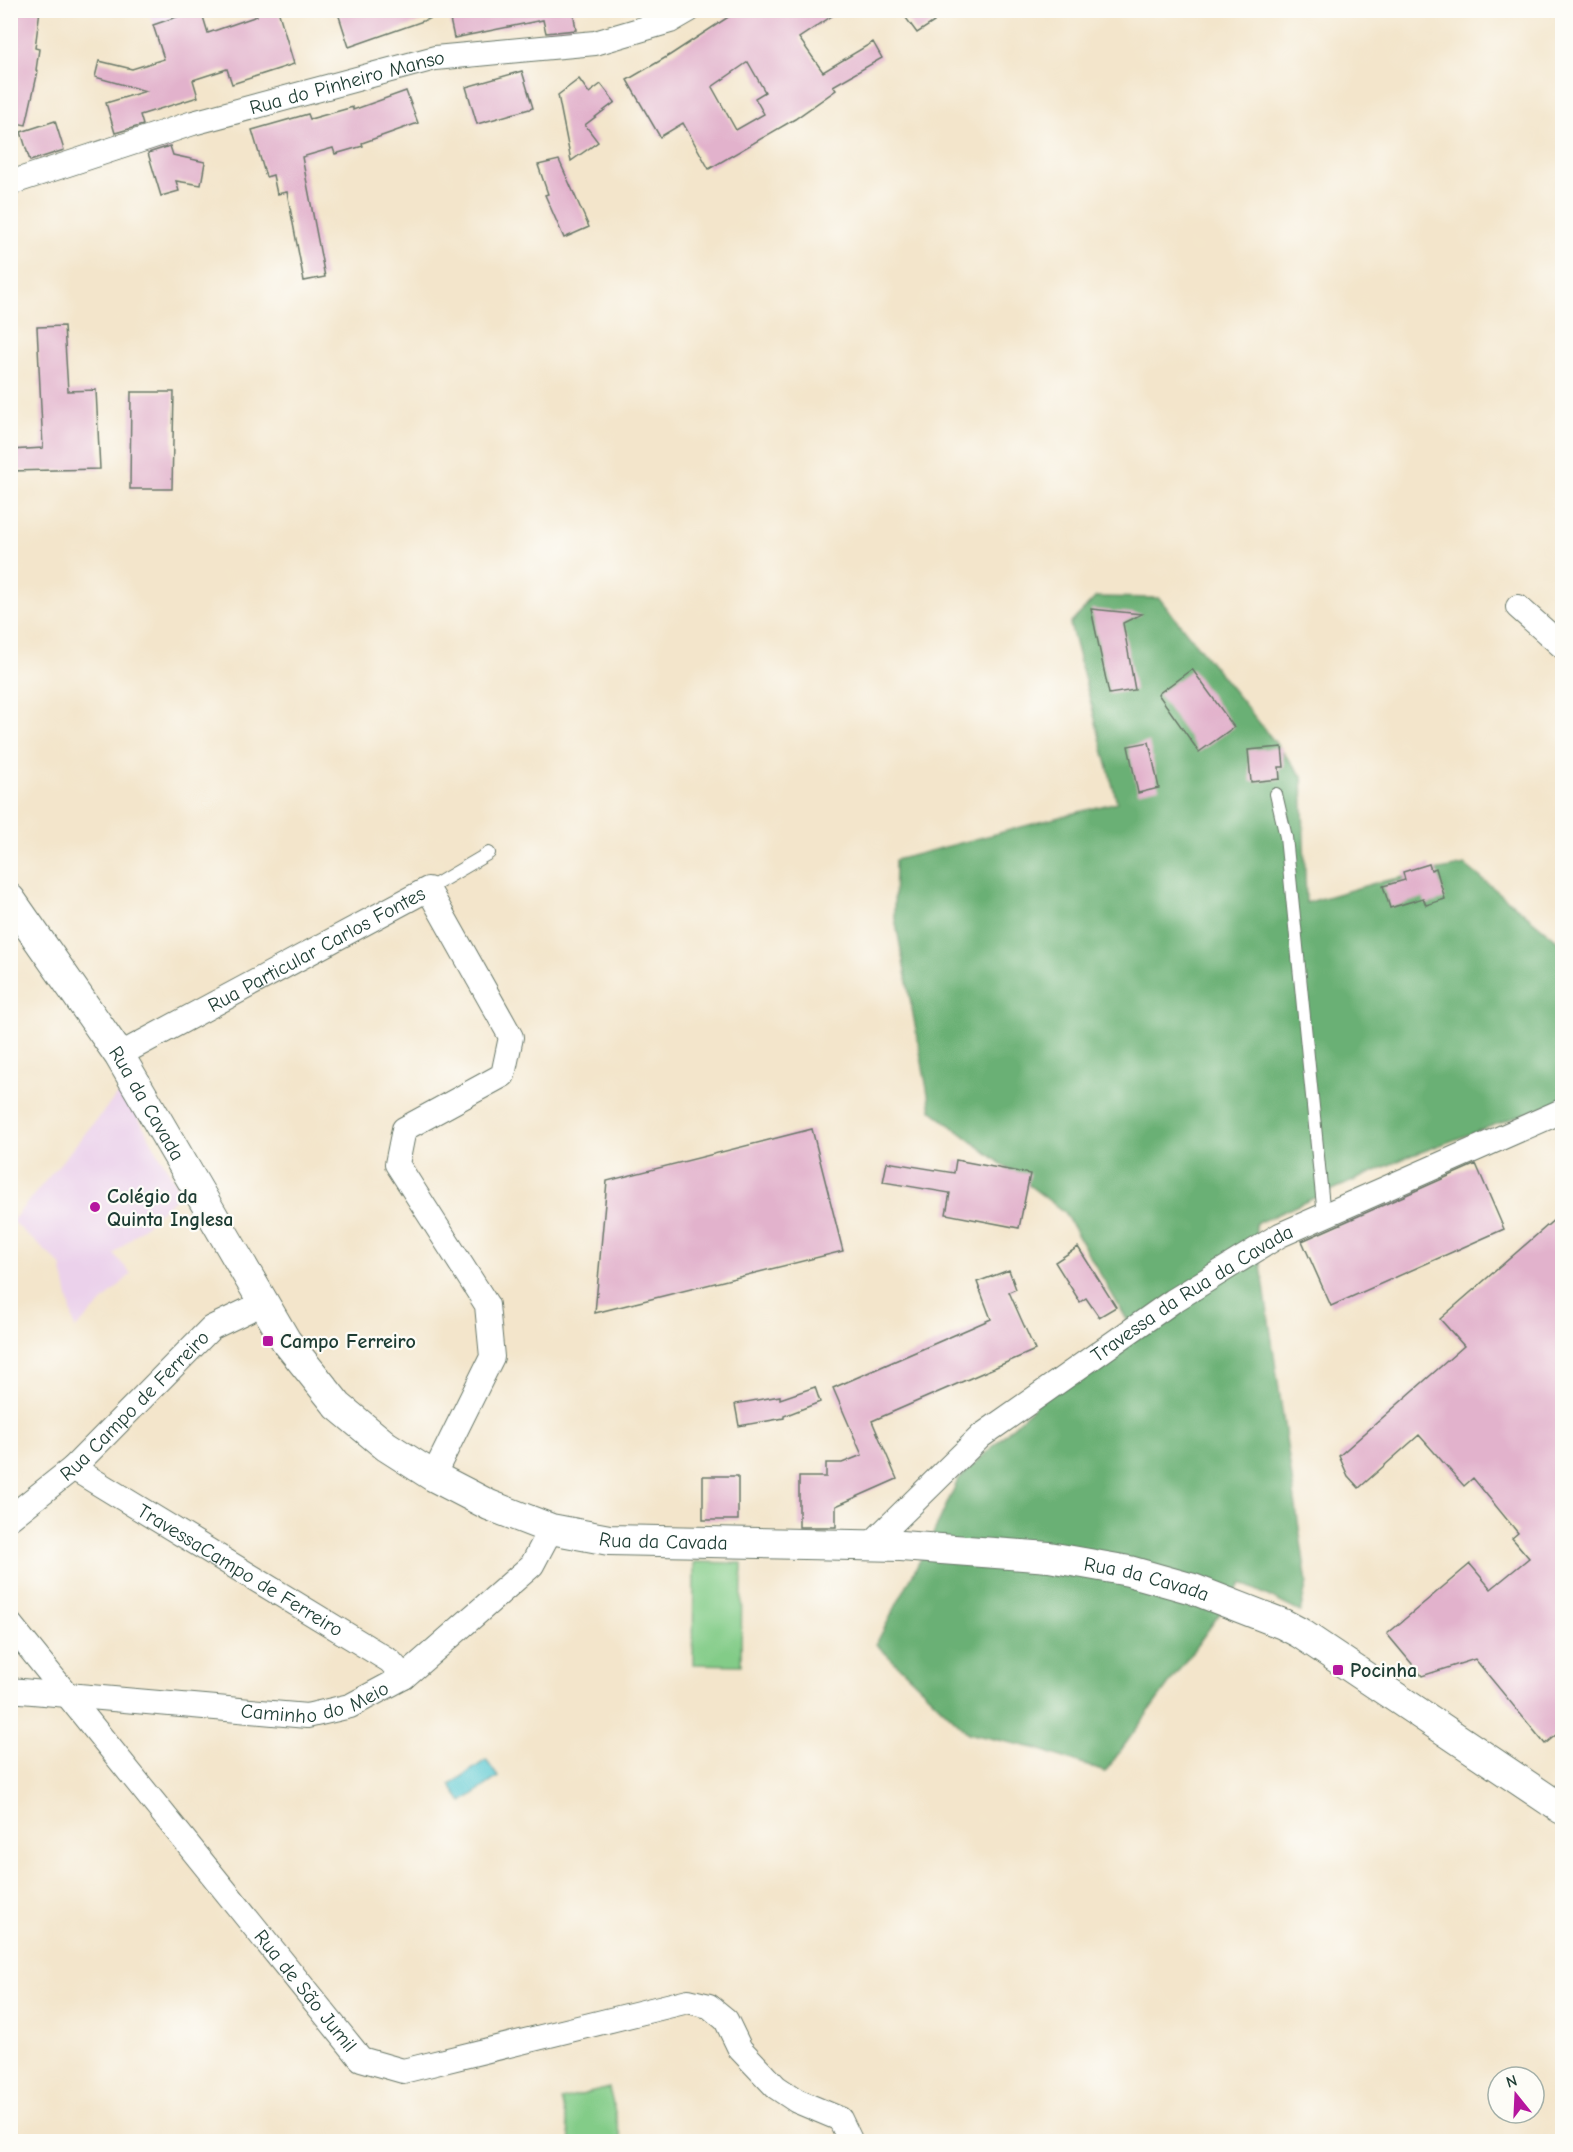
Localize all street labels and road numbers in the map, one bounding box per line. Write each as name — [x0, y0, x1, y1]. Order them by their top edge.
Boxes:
street label: Rua do Pinheiro Manso — [247, 46, 445, 119]
street label: Rua Particular Carlos Fontes — [204, 882, 429, 1017]
street label: Rua da Cavada — [104, 1042, 189, 1165]
street label: Travessa da Rua da Cavada — [1087, 1220, 1296, 1367]
street label: Rua Campo de Ferreiro — [56, 1326, 214, 1486]
street label: TravessaCampo de Ferreiro — [133, 1499, 347, 1642]
street label: Rua da Cavada — [597, 1527, 728, 1554]
street label: Rua da Cavada — [1082, 1552, 1212, 1606]
street label: Caminho do Meio — [240, 1676, 393, 1728]
street label: Rua de São Jumil — [249, 1925, 361, 2056]

